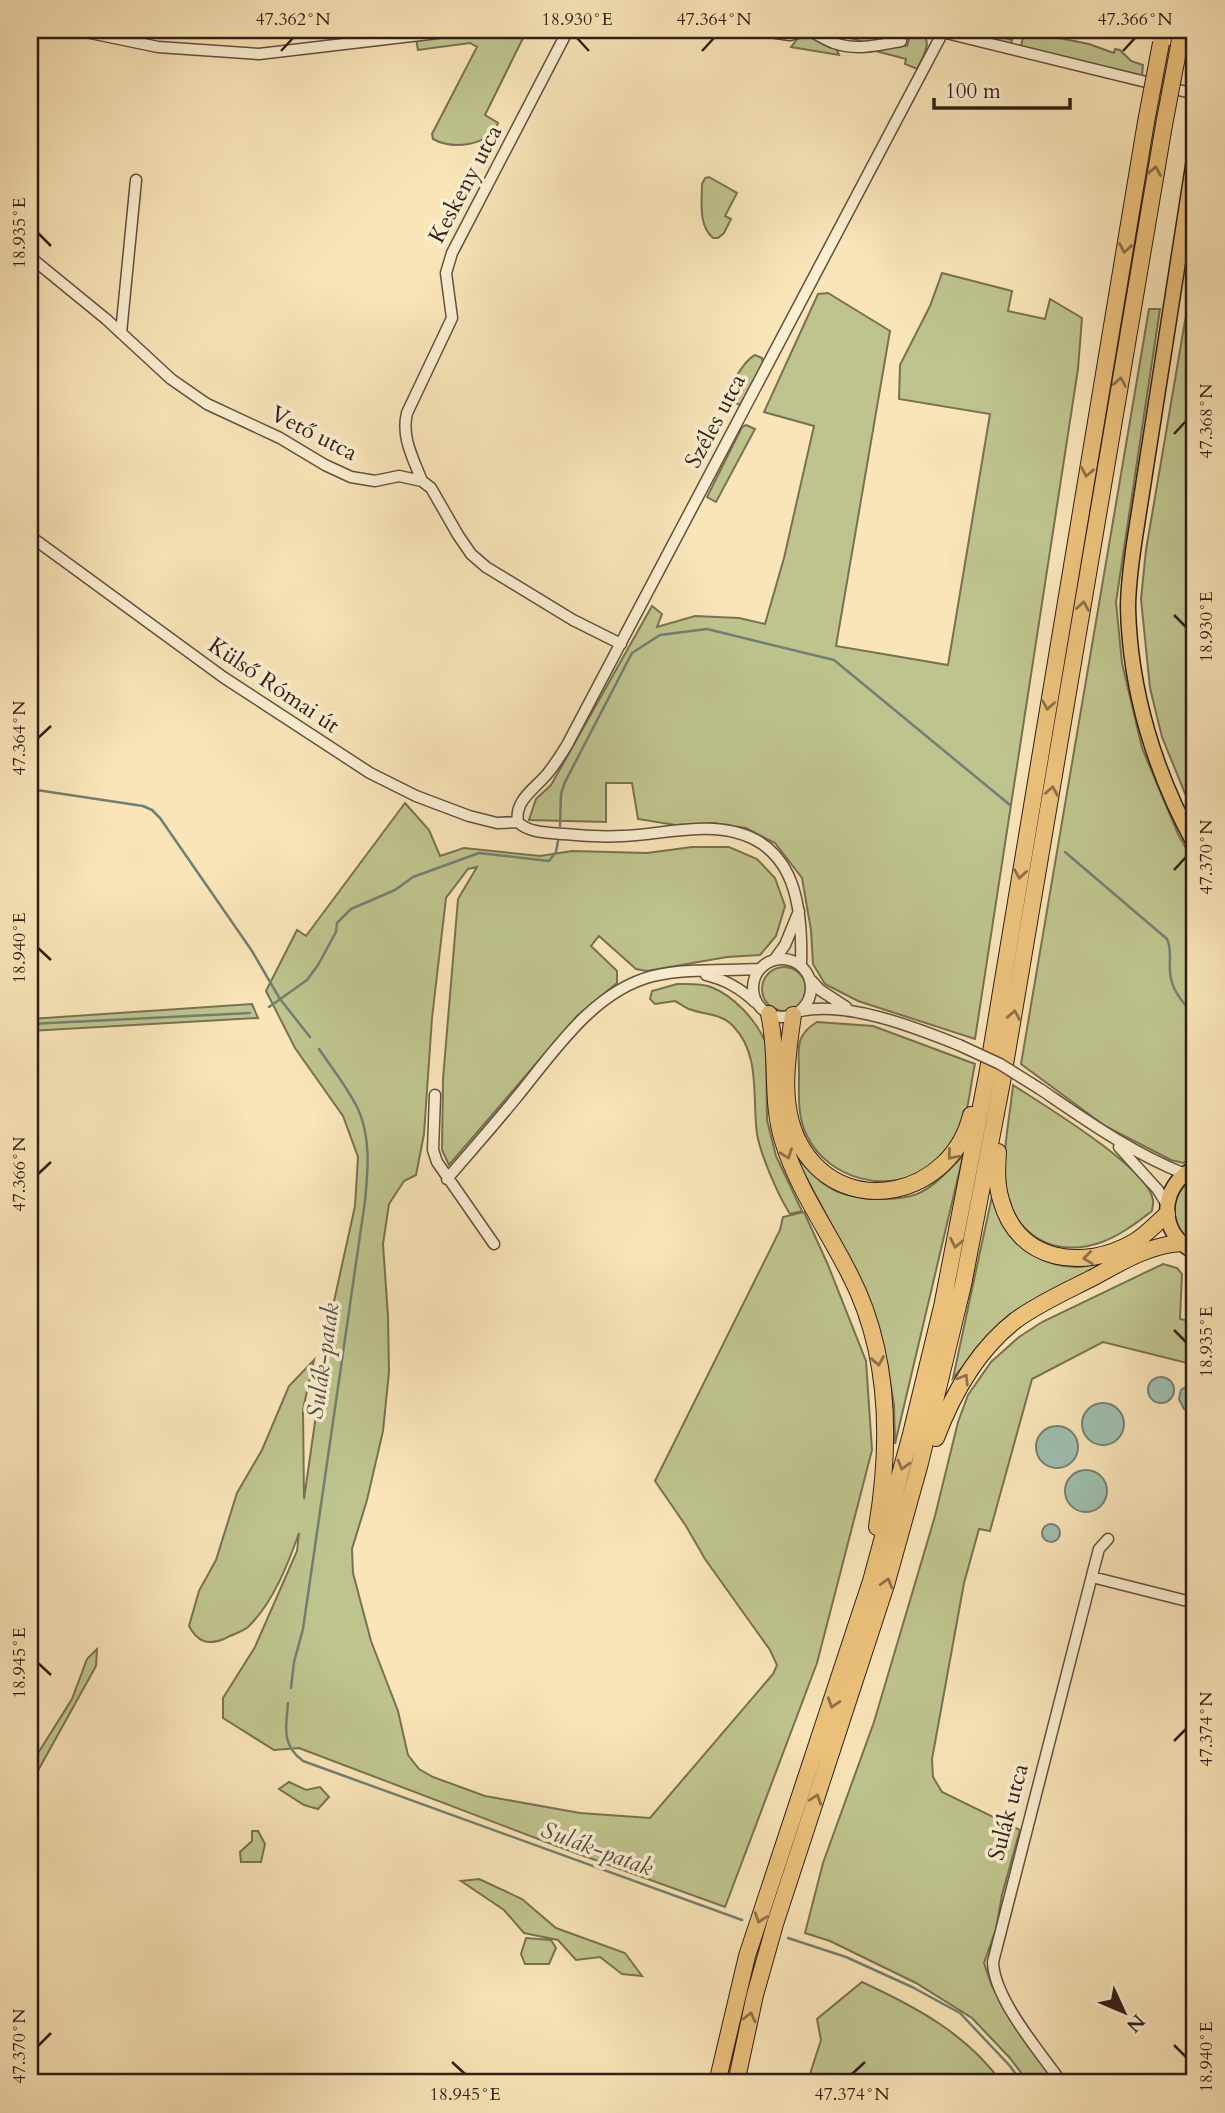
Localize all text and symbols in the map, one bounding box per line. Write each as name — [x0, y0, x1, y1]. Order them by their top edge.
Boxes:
text: 47.362°N — [255, 7, 331, 32]
text: 18.930°E — [542, 7, 613, 32]
text: 47.364°N — [676, 7, 752, 32]
text: 47.366°N — [1097, 7, 1173, 32]
scale bar — [934, 66, 1071, 110]
text: 100 m — [945, 77, 1001, 106]
street label: Keskeny utca — [421, 119, 509, 249]
one-way arrow — [1147, 165, 1162, 177]
text: 18.935°E — [7, 198, 32, 269]
one-way arrow — [1118, 242, 1133, 254]
street label: Széles utca — [677, 368, 753, 474]
one-way arrow — [1112, 376, 1127, 387]
text: 47.368°N — [1194, 383, 1219, 459]
street label: Vető utca — [265, 398, 363, 468]
one-way arrow — [1080, 466, 1095, 478]
text: 18.930°E — [1194, 592, 1219, 663]
one-way arrow — [1075, 600, 1090, 612]
street label: Külső Római út — [202, 630, 346, 740]
one-way arrow — [1041, 699, 1056, 710]
text: 47.364°N — [7, 700, 32, 776]
one-way arrow — [1044, 785, 1059, 797]
text: 47.370°N — [1194, 819, 1219, 895]
one-way arrow — [1013, 868, 1028, 880]
text: 18.940°E — [7, 913, 32, 984]
one-way arrow — [1006, 1009, 1021, 1021]
text: 47.366°N — [7, 1136, 32, 1212]
one-way arrow — [948, 1146, 960, 1159]
one-way arrow — [779, 1147, 793, 1159]
one-way arrow — [949, 1237, 964, 1249]
one-way arrow — [1082, 1251, 1094, 1266]
water label: Sulák-patak — [299, 1301, 347, 1421]
text: 18.935°E — [1194, 1307, 1219, 1378]
one-way arrow — [870, 1355, 885, 1367]
one-way arrow — [955, 1374, 968, 1387]
one-way arrow — [897, 1458, 911, 1470]
one-way arrow — [878, 1577, 893, 1589]
text: 18.945°E — [7, 1628, 32, 1699]
text: 47.374°N — [1194, 1691, 1219, 1767]
one-way arrow — [826, 1696, 841, 1708]
street label: Sulák utca — [980, 1760, 1036, 1864]
one-way arrow — [808, 1793, 822, 1806]
water label: Sulák-patak — [536, 1814, 658, 1885]
one-way arrow — [754, 1912, 768, 1924]
north arrow — [1088, 1976, 1158, 2046]
text: 47.370°N — [7, 2008, 32, 2084]
text: N — [1120, 2008, 1151, 2038]
one-way arrow — [742, 2011, 756, 2023]
text: 18.940°E — [1194, 2022, 1219, 2093]
text: 18.945°E — [430, 2082, 501, 2107]
text: 47.374°N — [814, 2082, 890, 2107]

